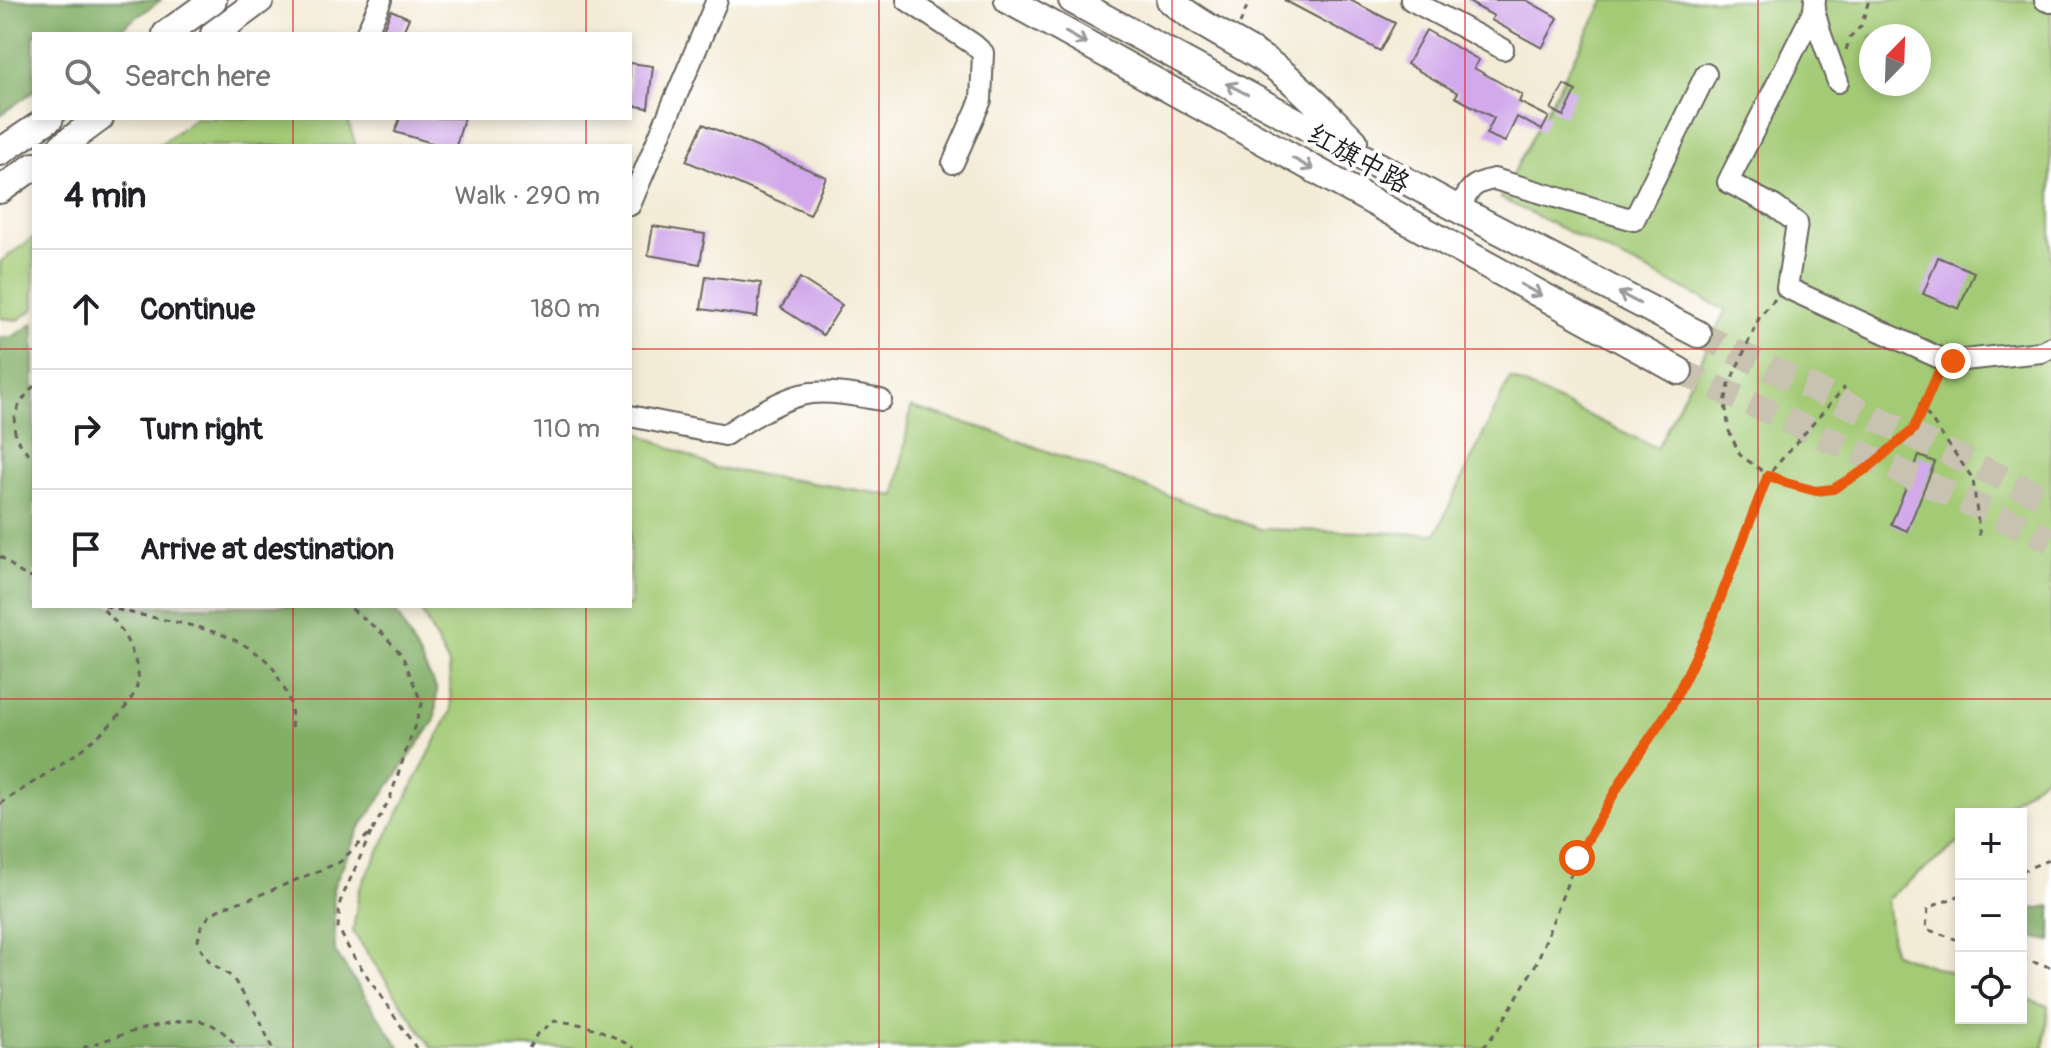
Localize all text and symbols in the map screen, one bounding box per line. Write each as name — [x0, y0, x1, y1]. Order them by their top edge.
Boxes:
north arrow — [1859, 24, 1931, 96]
one-way arrow — [1064, 30, 1087, 46]
search box — [32, 32, 632, 120]
icon: search — [60, 54, 104, 98]
text: Search here — [124, 58, 271, 95]
one-way arrow — [1226, 80, 1249, 96]
street label: 红旗中路 — [1301, 117, 1416, 202]
one-way arrow — [1291, 156, 1315, 172]
text: 4 min — [64, 175, 146, 218]
text: Walk · 290 m — [455, 180, 600, 212]
one-way arrow — [1519, 282, 1542, 298]
icon: ahead — [64, 287, 108, 331]
one-way arrow — [1617, 289, 1641, 305]
text: Continue — [140, 291, 255, 328]
text: 180 m — [530, 293, 600, 325]
route end — [1935, 343, 1971, 379]
icon: right — [64, 407, 108, 451]
text: Turn right — [140, 411, 263, 448]
text: 110 m — [533, 413, 600, 445]
icon: arrive — [64, 527, 108, 571]
text: Arrive at destination — [140, 531, 394, 568]
map controls — [1955, 808, 2027, 1024]
button: + — [1955, 808, 2027, 880]
route start — [1559, 840, 1595, 876]
button: − — [1955, 880, 2027, 952]
button: locate — [1955, 952, 2027, 1024]

